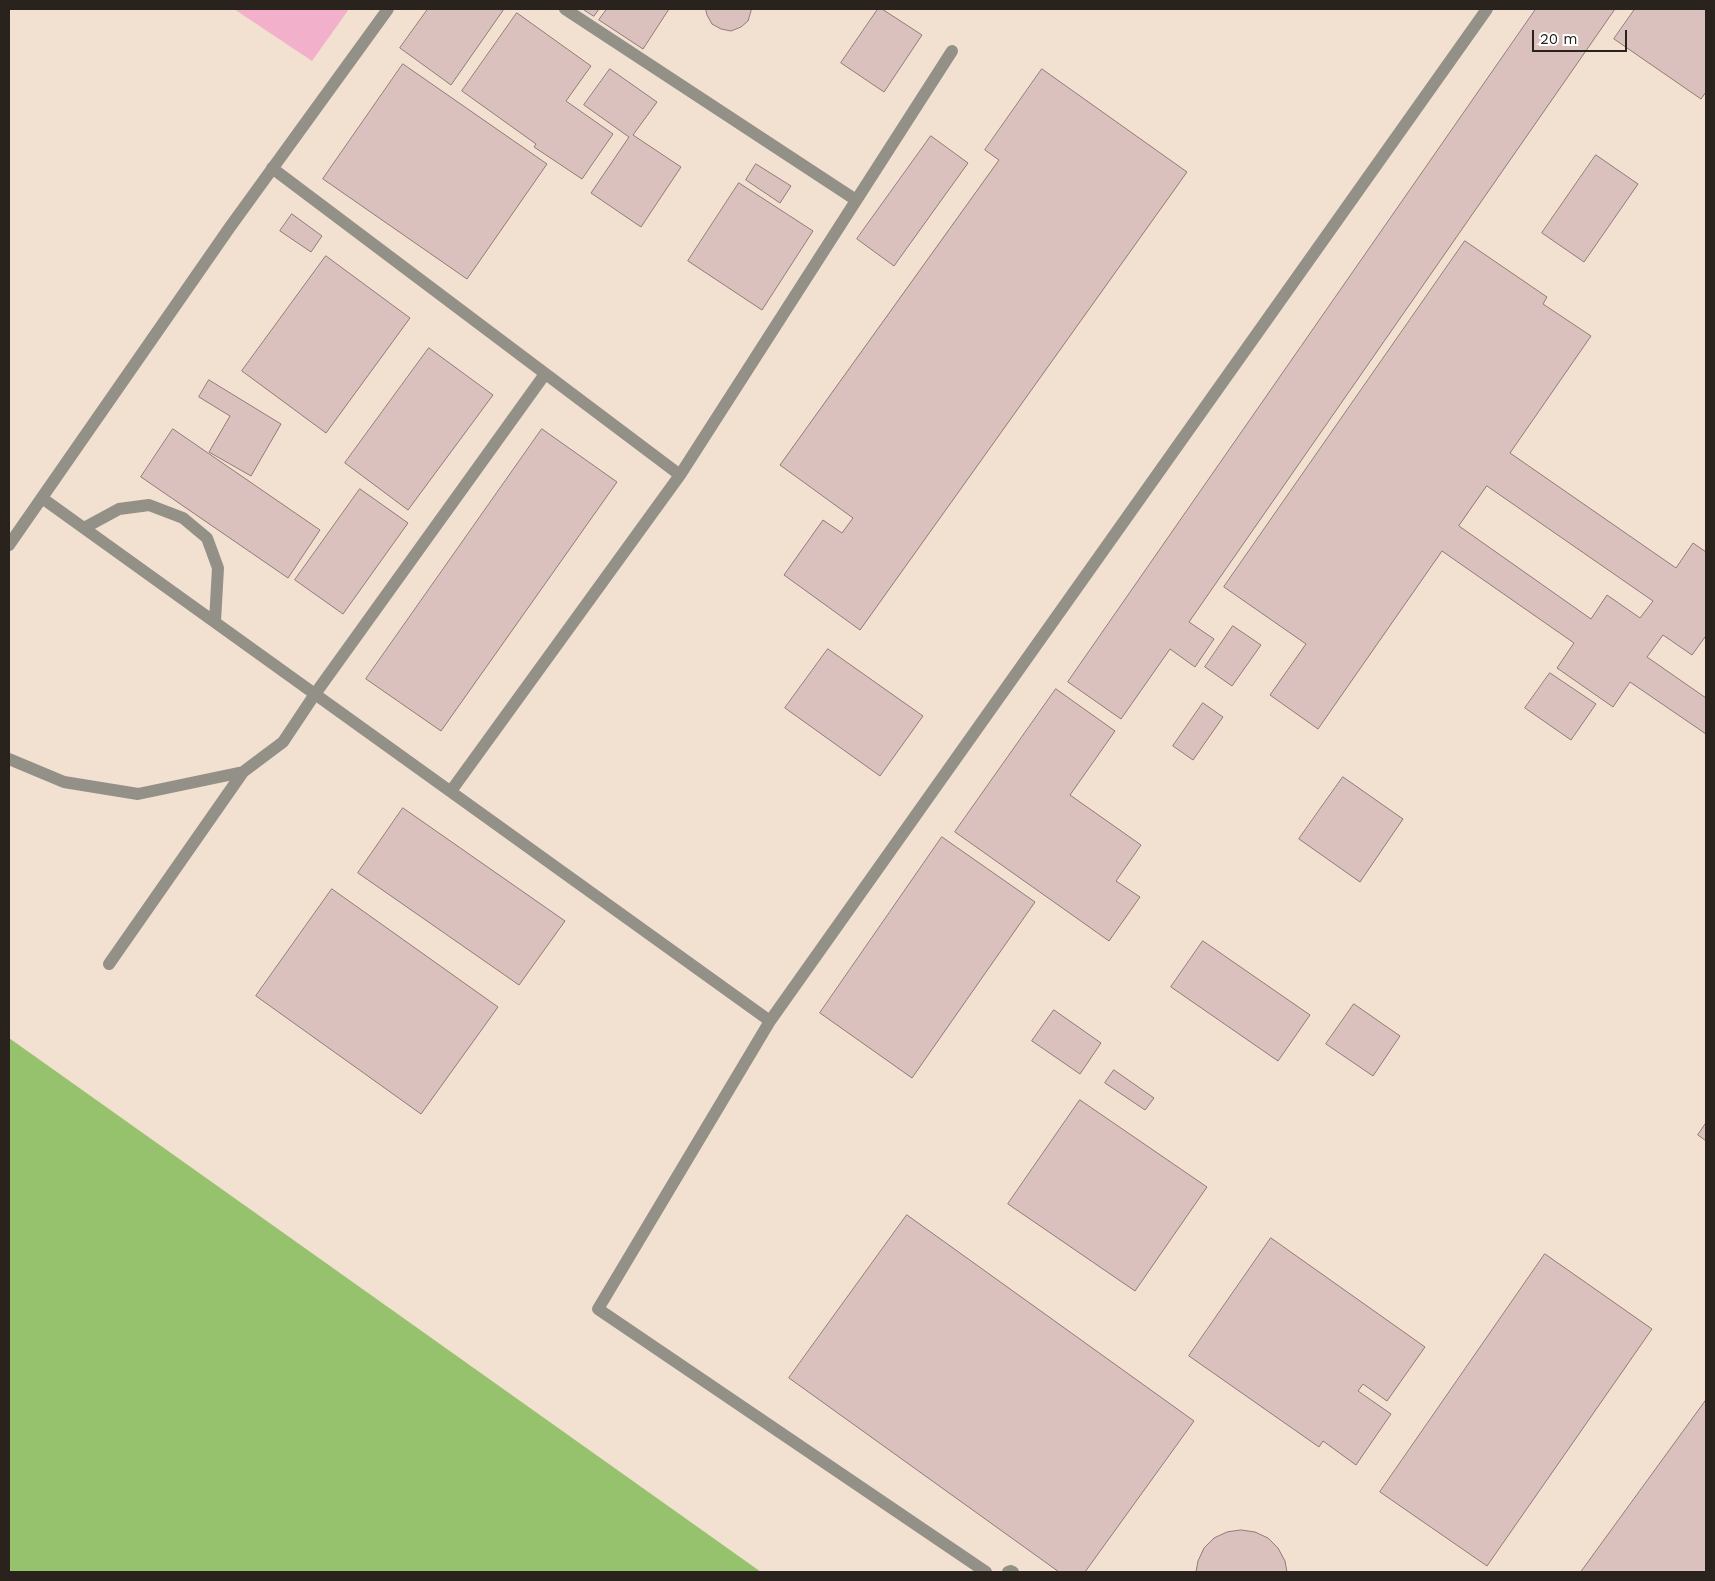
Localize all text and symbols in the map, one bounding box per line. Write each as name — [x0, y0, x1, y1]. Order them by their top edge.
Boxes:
scale bar — [1535, 20, 1630, 52]
text: 20 m — [1540, 30, 1578, 48]

